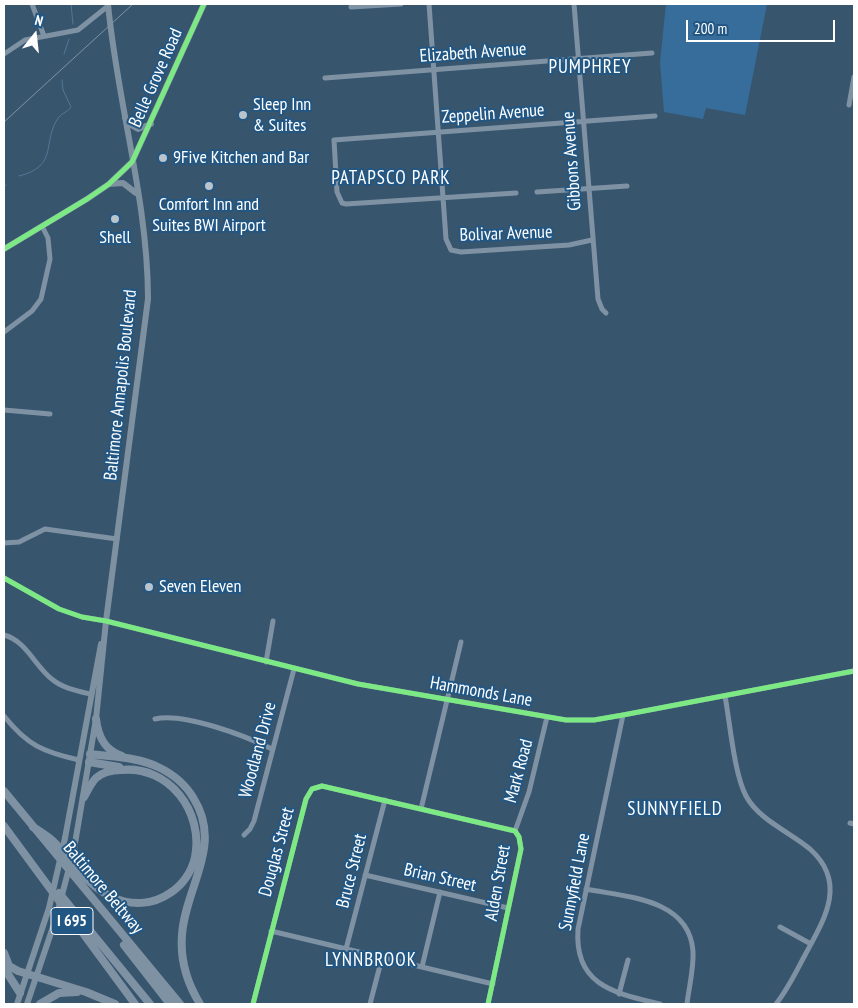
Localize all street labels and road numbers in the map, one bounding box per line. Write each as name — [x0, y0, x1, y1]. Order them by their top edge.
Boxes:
street label: Belle Grove Road — [125, 25, 187, 131]
street label: Elizabeth Avenue — [419, 38, 527, 68]
street label: Zeppelin Avenue — [441, 100, 545, 128]
street label: Gibbons Avenue — [558, 111, 586, 211]
street label: Bolivar Avenue — [459, 222, 553, 246]
street label: Baltimore Annapolis Boulevard — [100, 288, 142, 482]
street label: Hammonds Lane — [428, 672, 534, 712]
street label: Woodland Drive — [235, 700, 281, 800]
street label: Mark Road — [500, 737, 538, 805]
street label: Douglas Street — [255, 805, 299, 899]
street label: Sunnyfield Lane — [555, 831, 595, 933]
street label: Bruce Street — [332, 832, 372, 910]
street label: Baltimore Beltway — [58, 837, 148, 939]
street label: Alden Street — [481, 843, 515, 923]
street label: Brian Street — [402, 859, 478, 897]
road number: I 695 — [51, 908, 93, 934]

